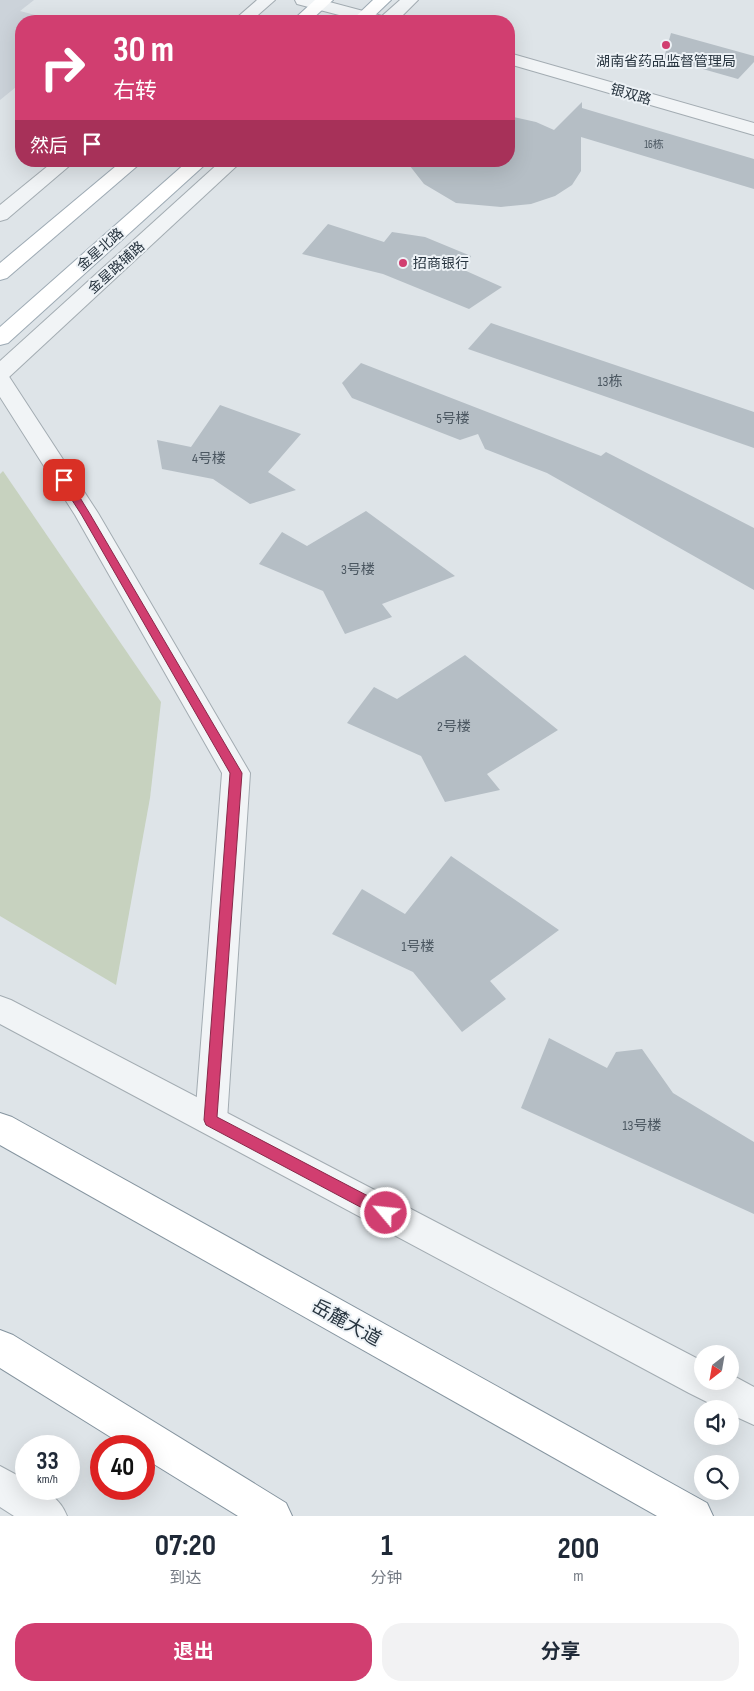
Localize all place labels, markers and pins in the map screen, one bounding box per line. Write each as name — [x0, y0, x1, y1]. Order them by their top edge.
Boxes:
marker: 湖南省药品监督管理局 — [660, 39, 672, 51]
place label: 湖南省药品监督管理局 — [596, 53, 736, 70]
place label: 招商银行 — [413, 255, 469, 272]
marker: 招商银行 — [397, 257, 409, 269]
pin — [43, 459, 85, 501]

